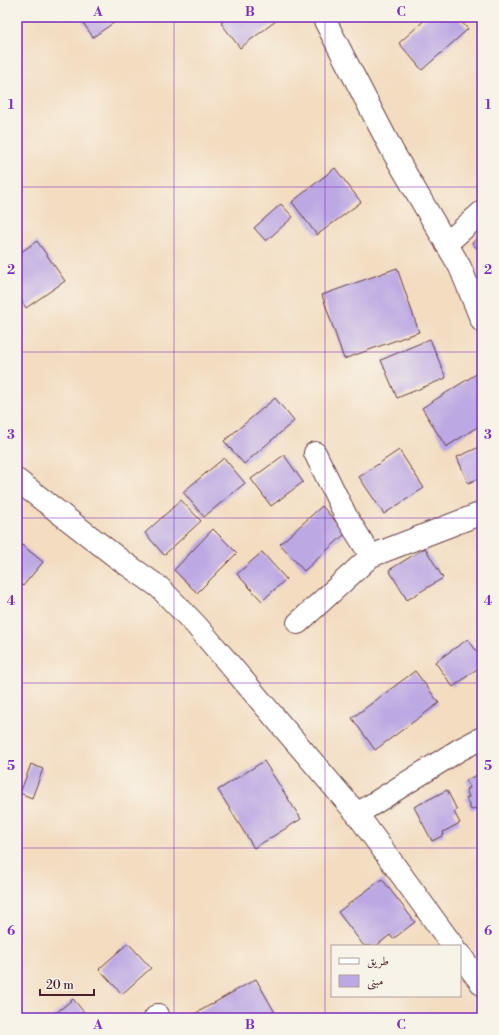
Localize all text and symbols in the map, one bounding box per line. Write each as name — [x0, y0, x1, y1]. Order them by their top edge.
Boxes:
text: A — [92, 4, 103, 20]
text: B — [245, 4, 255, 20]
text: C — [396, 4, 406, 20]
text: 1 — [8, 97, 15, 113]
text: 1 — [485, 97, 492, 113]
text: 2 — [7, 262, 15, 278]
text: 2 — [484, 262, 492, 278]
text: 3 — [7, 427, 15, 443]
text: 3 — [484, 427, 492, 443]
text: 4 — [7, 593, 16, 609]
text: 4 — [484, 593, 493, 609]
text: 5 — [7, 758, 15, 774]
text: 5 — [484, 758, 492, 774]
text: 6 — [7, 923, 15, 939]
text: 6 — [484, 923, 492, 939]
legend — [331, 945, 461, 997]
text: طريق — [367, 954, 389, 969]
scale bar — [40, 971, 94, 997]
text: مبنى — [367, 974, 383, 990]
text: 20 m — [46, 978, 74, 993]
text: A — [92, 1017, 103, 1033]
text: B — [245, 1017, 255, 1033]
text: C — [396, 1017, 406, 1033]

